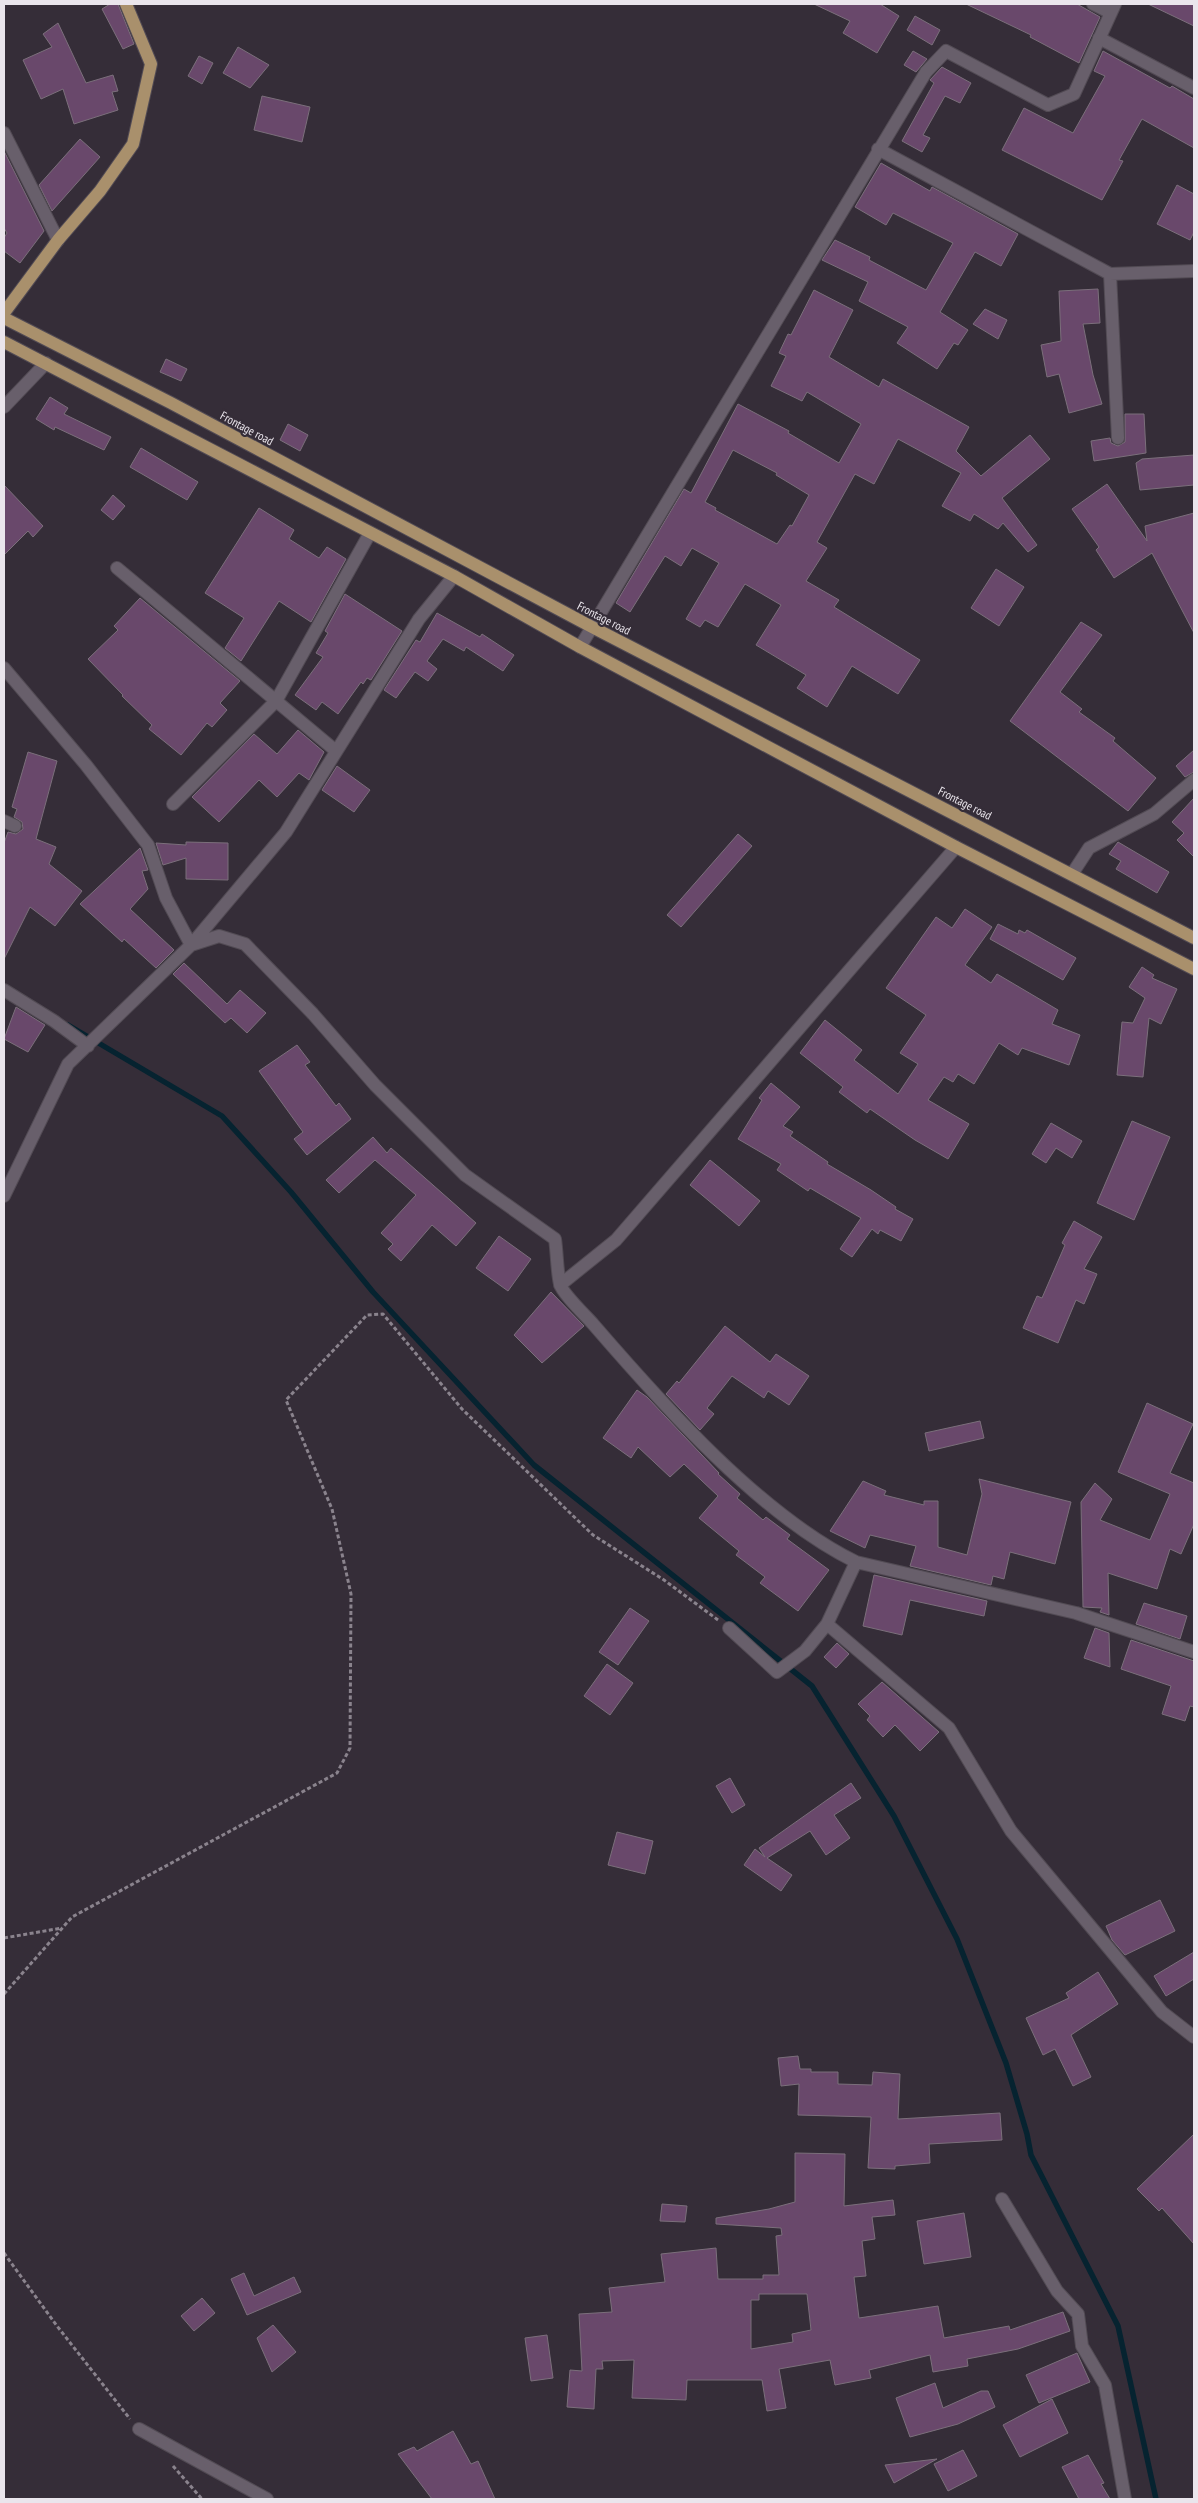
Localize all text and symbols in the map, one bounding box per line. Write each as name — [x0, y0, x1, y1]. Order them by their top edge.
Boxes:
street label: Frontage road — [218, 408, 276, 448]
street label: Frontage road — [575, 598, 633, 638]
street label: Frontage road — [936, 783, 994, 823]

